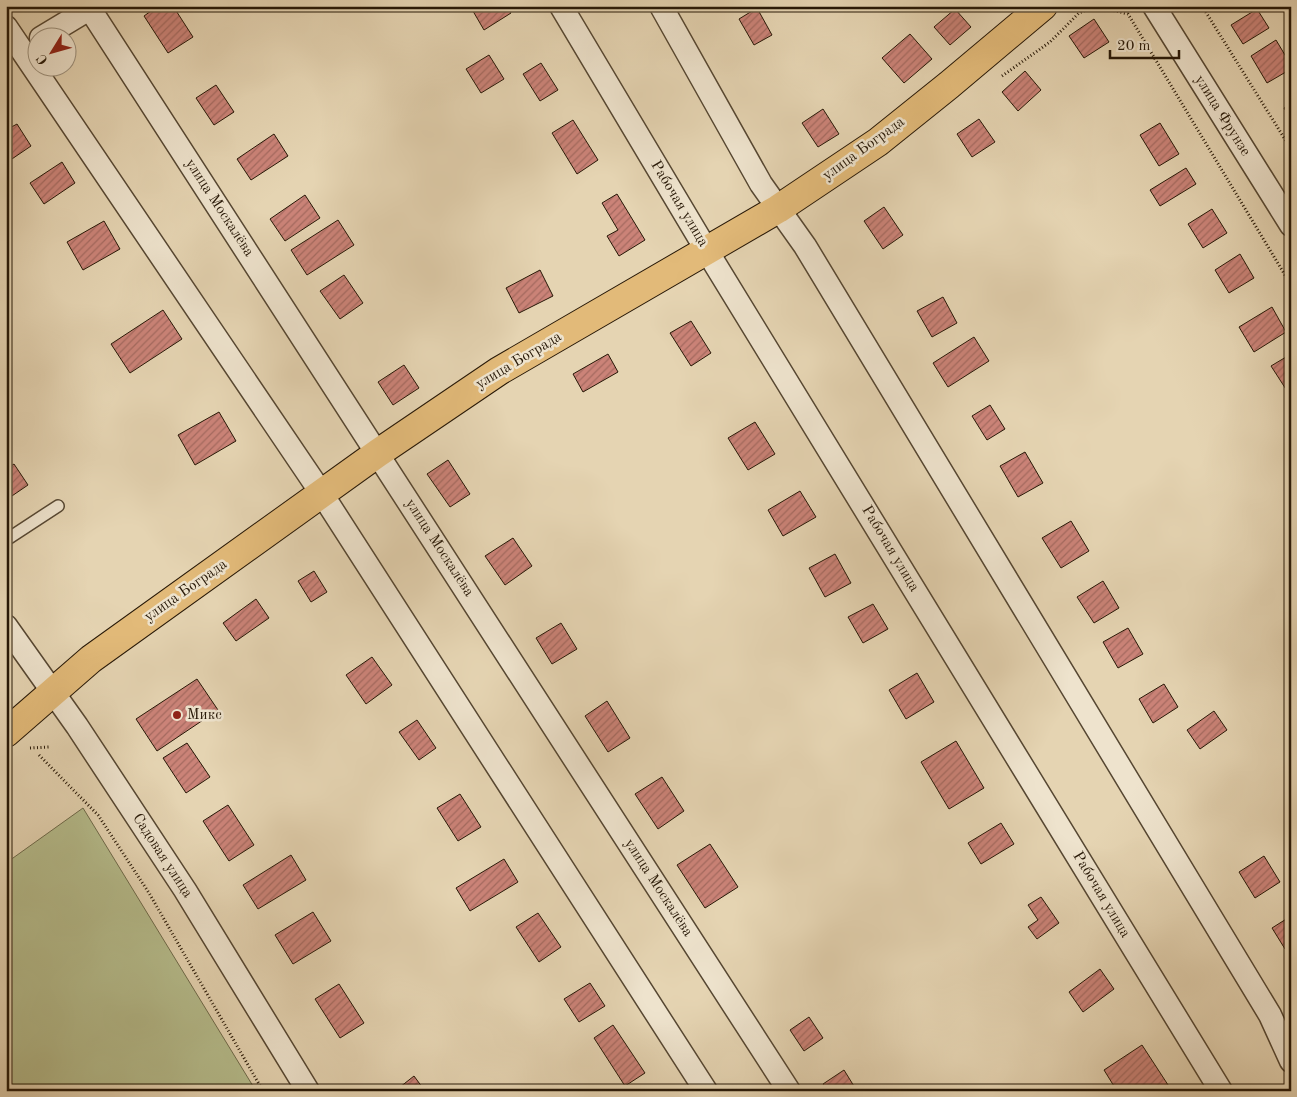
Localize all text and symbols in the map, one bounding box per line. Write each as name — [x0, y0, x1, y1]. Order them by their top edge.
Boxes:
north arrow — [28, 28, 78, 78]
scale bar — [1110, 28, 1178, 60]
text: 20 m — [1117, 39, 1151, 54]
text: С — [34, 51, 51, 67]
street label: улица Фрунзе — [1191, 73, 1253, 159]
street label: улица Бограда — [820, 114, 908, 184]
street label: улица Москалёва — [182, 156, 256, 260]
street label: Рабочая улица — [647, 158, 711, 250]
street label: улица Бограда — [474, 329, 565, 392]
street label: улица Москалёва — [402, 496, 476, 600]
street label: Рабочая улица — [858, 503, 922, 595]
street label: улица Бограда — [142, 557, 231, 625]
place label: Микс — [187, 708, 222, 723]
marker: Микс — [171, 709, 183, 721]
street label: Садовая улица — [129, 811, 195, 901]
street label: улица Москалёва — [621, 836, 695, 940]
street label: Рабочая улица — [1069, 849, 1133, 941]

